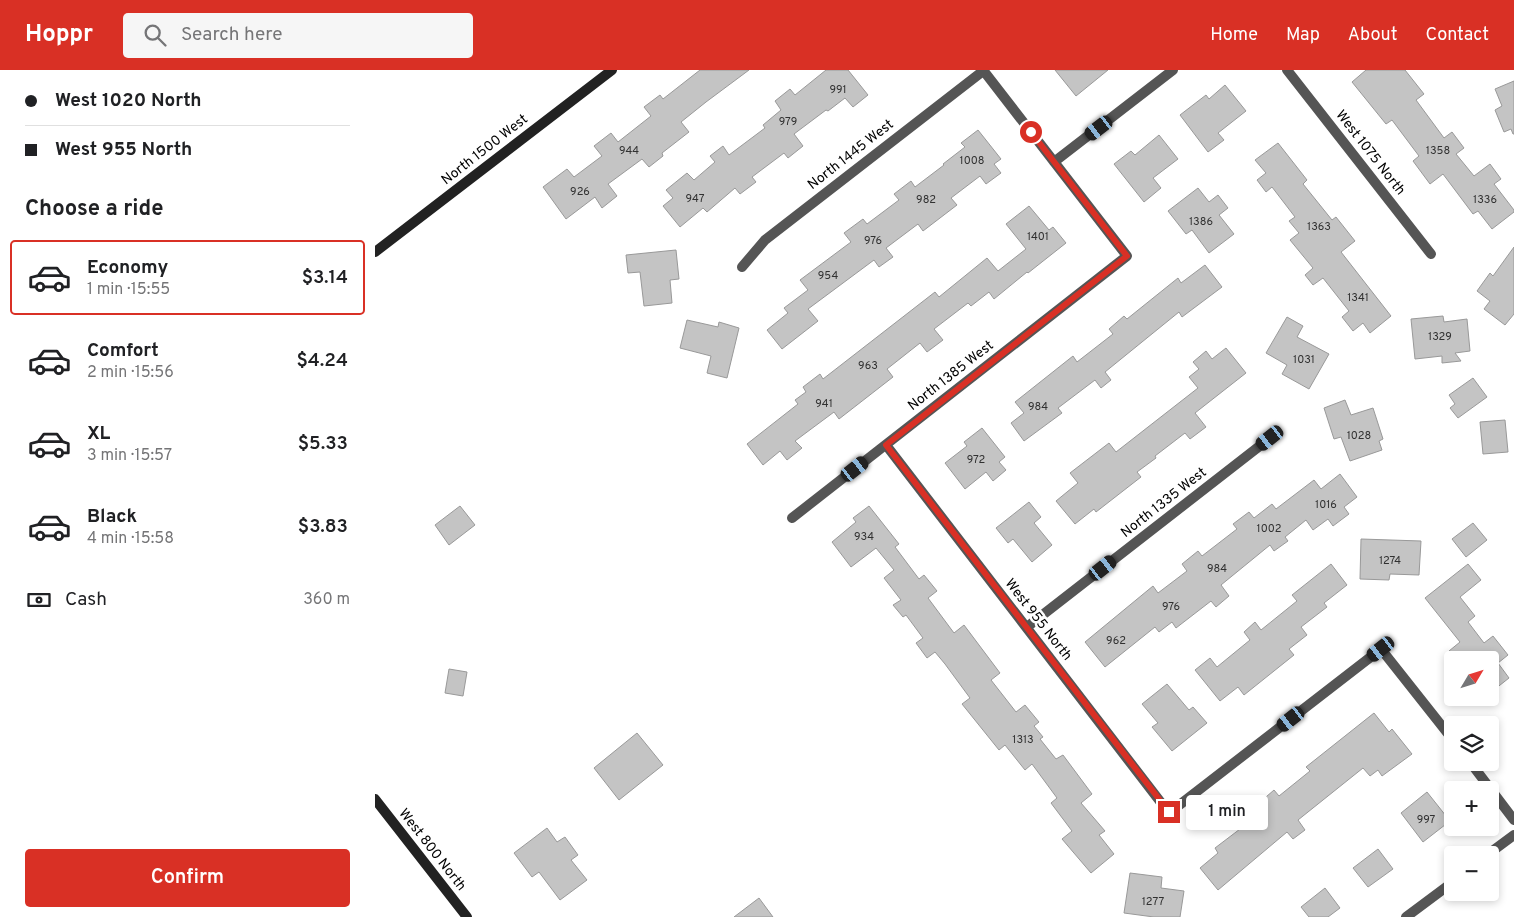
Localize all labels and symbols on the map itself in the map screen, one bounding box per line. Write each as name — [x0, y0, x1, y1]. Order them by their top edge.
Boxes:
house number: 991 — [829, 83, 847, 97]
street label: West 1075 North — [1332, 107, 1408, 199]
street label: North 1500 West — [438, 111, 532, 189]
car — [1082, 113, 1115, 143]
house number: 979 — [779, 115, 797, 129]
street label: North 1445 West — [805, 116, 897, 194]
route start — [1020, 121, 1042, 143]
house number: 944 — [619, 144, 639, 158]
house number: 1358 — [1426, 144, 1450, 158]
house number: 1008 — [960, 154, 984, 168]
house number: 926 — [570, 185, 590, 199]
house number: 947 — [685, 192, 705, 206]
house number: 982 — [916, 193, 936, 207]
house number: 1336 — [1473, 193, 1497, 207]
house number: 1386 — [1189, 215, 1213, 229]
house number: 1363 — [1307, 220, 1331, 234]
house number: 1401 — [1027, 230, 1049, 244]
house number: 976 — [864, 234, 882, 248]
house number: 954 — [818, 269, 838, 283]
house number: 1341 — [1347, 291, 1369, 305]
house number: 1329 — [1428, 330, 1452, 344]
street label: North 1385 West — [905, 337, 997, 415]
house number: 1031 — [1293, 353, 1315, 367]
house number: 963 — [858, 359, 878, 373]
house number: 941 — [815, 397, 833, 411]
house number: 984 — [1028, 400, 1048, 414]
car — [1253, 423, 1286, 453]
house number: 1028 — [1347, 429, 1371, 443]
house number: 972 — [967, 453, 985, 467]
car — [838, 454, 871, 484]
street label: North 1335 West — [1118, 464, 1210, 542]
house number: 1016 — [1315, 498, 1337, 512]
house number: 1002 — [1257, 522, 1281, 536]
house number: 934 — [854, 530, 874, 544]
car — [1086, 553, 1119, 583]
house number: 1274 — [1379, 554, 1401, 568]
house number: 984 — [1207, 562, 1227, 576]
street label: West 955 North — [1001, 576, 1075, 664]
house number: 976 — [1162, 600, 1180, 614]
house number: 962 — [1106, 634, 1126, 648]
car — [1364, 634, 1397, 664]
north arrow — [1444, 651, 1499, 706]
car — [1274, 704, 1307, 734]
house number: 1313 — [1012, 733, 1034, 747]
callout: 1 min — [1187, 794, 1269, 830]
route end — [1158, 801, 1180, 823]
street label: West 800 North — [395, 805, 469, 895]
house number: 997 — [1417, 813, 1436, 827]
house number: 1277 — [1142, 895, 1165, 909]

